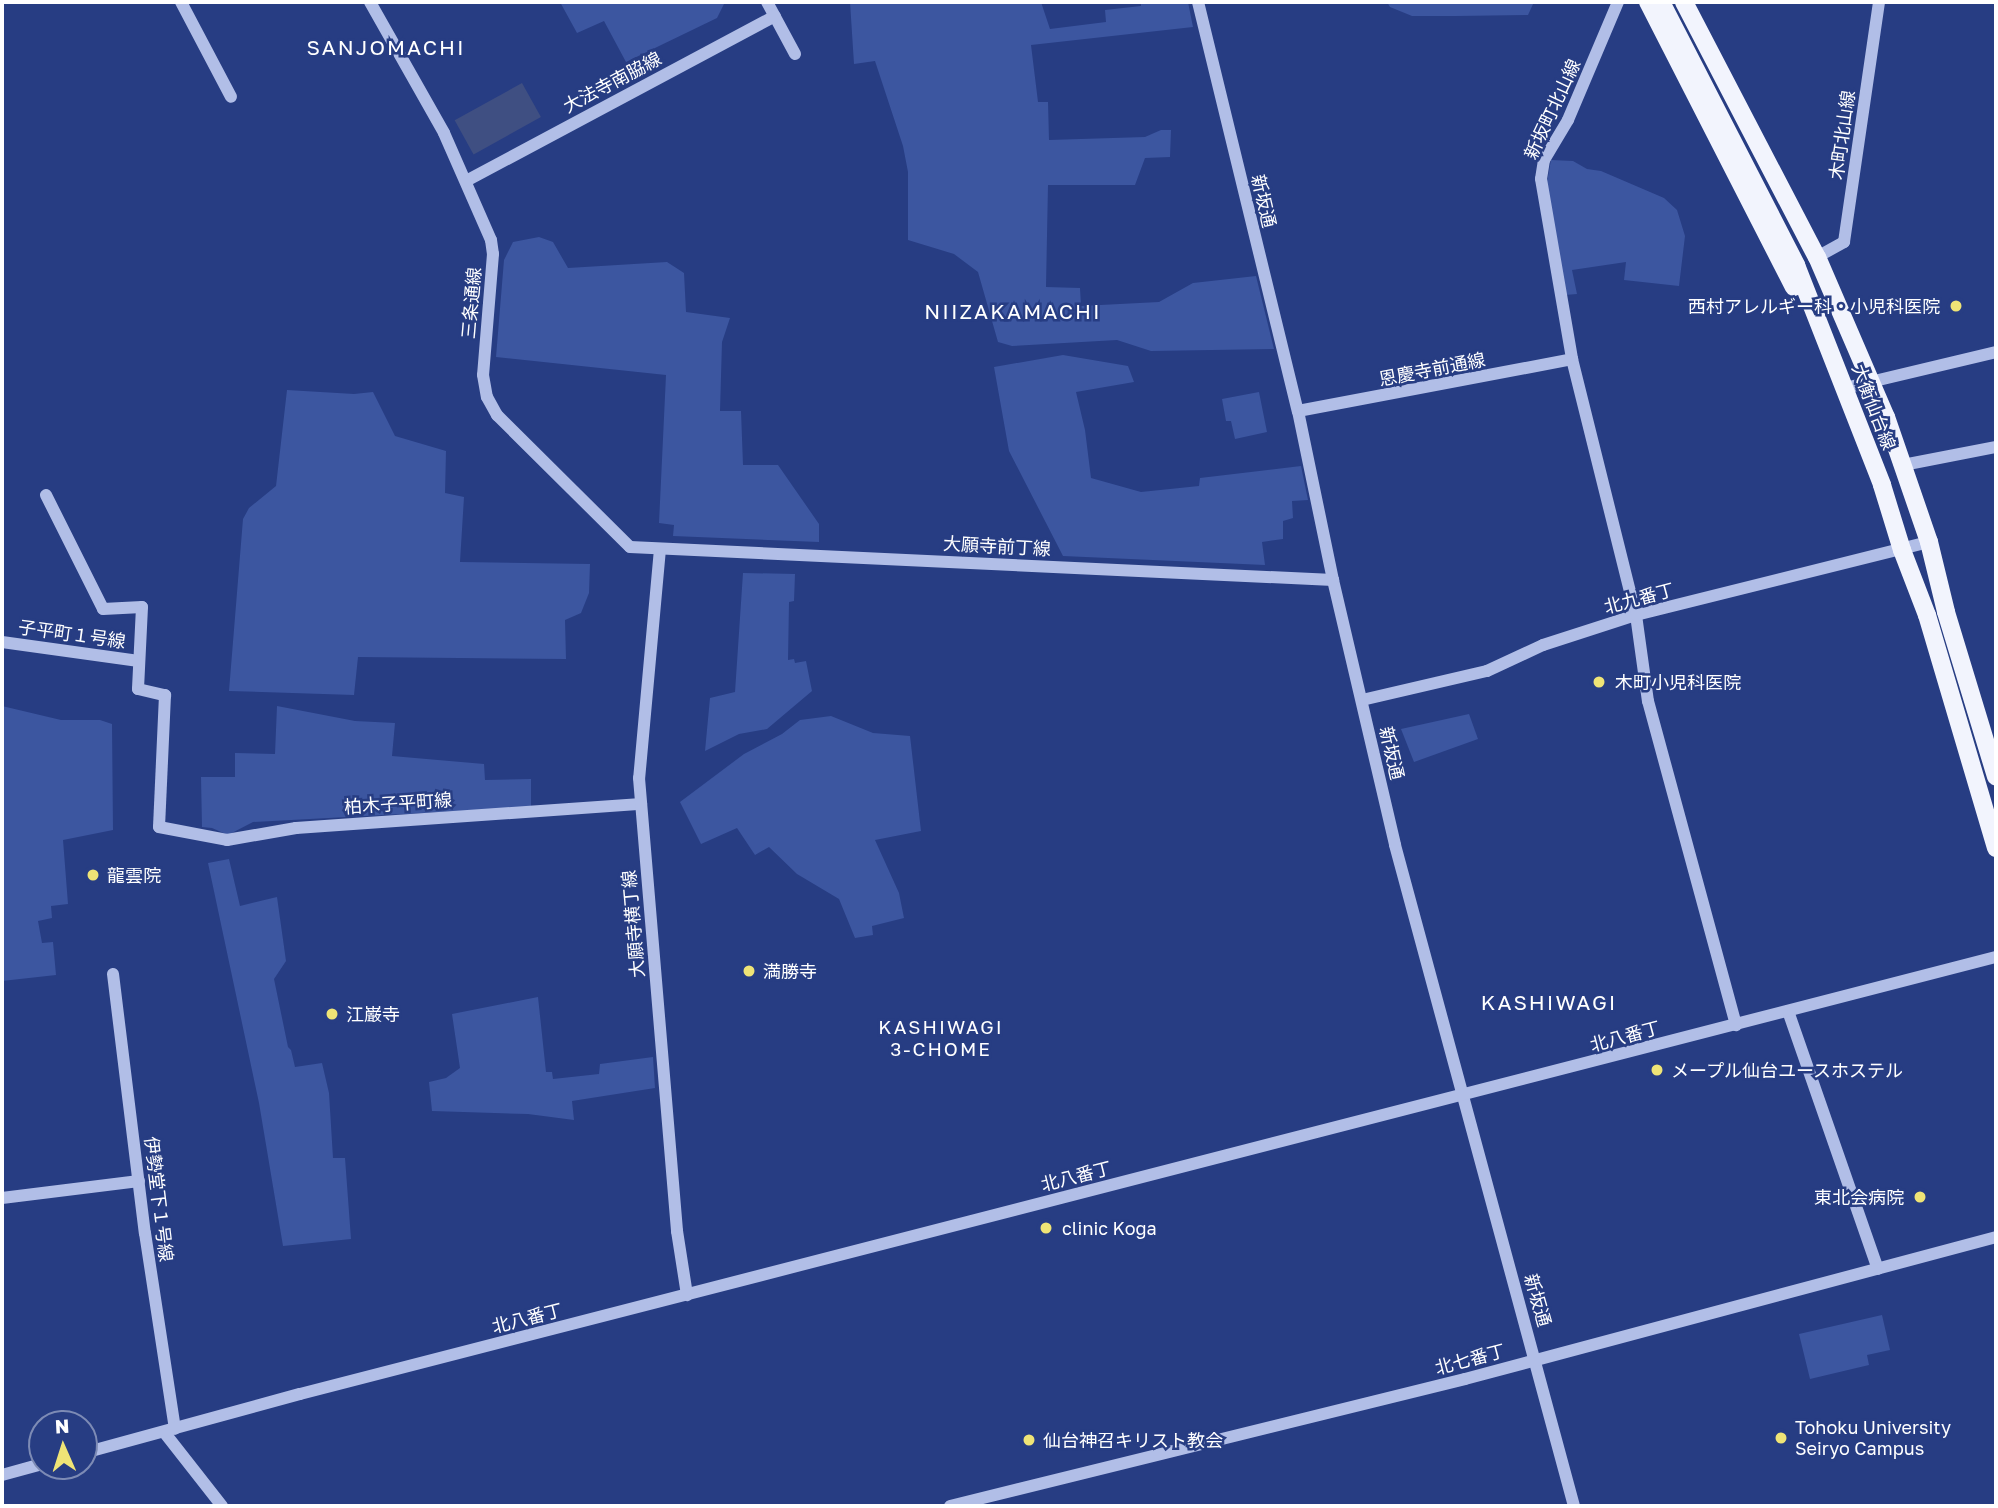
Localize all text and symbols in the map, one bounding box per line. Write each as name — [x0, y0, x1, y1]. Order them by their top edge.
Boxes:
district label: SANJOMACHI — [308, 34, 464, 60]
street label: 大法寺南脇線 — [559, 47, 665, 117]
street label: 新坂町北山線 — [1519, 55, 1585, 163]
street label: 木町北山線 — [1825, 89, 1859, 181]
street label: 新坂通 — [1247, 172, 1281, 230]
street label: 三条通線 — [457, 266, 485, 340]
place label: 西村アレルギー科・小児科医院 — [1688, 295, 1940, 317]
marker: 西村アレルギー科・小児科医院 — [1946, 296, 1966, 316]
district label: NIIZAKAMACHI — [926, 298, 1100, 324]
street label: 恩慶寺前通線 — [1377, 348, 1487, 390]
street label: 大衡仙台線 — [1848, 361, 1900, 453]
street label: 大願寺前丁線 — [943, 532, 1051, 560]
street label: 北九番丁 — [1601, 578, 1677, 618]
street label: 子平町１号線 — [17, 616, 127, 652]
place label: 木町小児科医院 — [1615, 671, 1741, 693]
marker: 木町小児科医院 — [1589, 672, 1609, 692]
street label: 新坂通 — [1375, 724, 1409, 782]
street label: 柏木子平町線 — [343, 788, 453, 818]
place label: 龍雲院 — [107, 864, 161, 886]
marker: 龍雲院 — [85, 867, 101, 883]
street label: 大願寺横丁線 — [618, 869, 648, 979]
place label: 満勝寺 — [763, 960, 817, 982]
marker: 満勝寺 — [741, 963, 757, 979]
district label: KASHIWAGI — [1482, 989, 1616, 1015]
place label: 江巌寺 — [346, 1003, 400, 1025]
marker: 江巌寺 — [324, 1006, 340, 1022]
district label: KASHIWAGI 3-CHOME — [879, 1016, 1003, 1060]
street label: 北八番丁 — [1587, 1016, 1663, 1056]
place label: メープル仙台ユースホステル — [1671, 1059, 1905, 1081]
marker: メープル仙台ユースホステル — [1649, 1062, 1665, 1078]
street label: 伊勢堂下１号線 — [141, 1135, 177, 1263]
street label: 北八番丁 — [1038, 1157, 1114, 1195]
place label: 東北会病院 — [1814, 1186, 1904, 1208]
marker: 東北会病院 — [1910, 1187, 1930, 1207]
place label: clinic Koga — [1062, 1217, 1157, 1239]
marker: clinic Koga — [1036, 1218, 1056, 1238]
street label: 新坂通 — [1520, 1271, 1556, 1329]
street label: 北八番丁 — [489, 1299, 565, 1337]
street label: 北七番丁 — [1432, 1339, 1508, 1379]
north arrow — [28, 1410, 98, 1480]
text: N — [54, 1414, 70, 1437]
place label: Tohoku University Seiryo Campus — [1795, 1417, 1951, 1460]
place label: 仙台神召キリスト教会 — [1043, 1429, 1223, 1451]
marker: Tohoku University Seiryo Campus — [1773, 1430, 1789, 1446]
marker: 仙台神召キリスト教会 — [1021, 1432, 1037, 1448]

